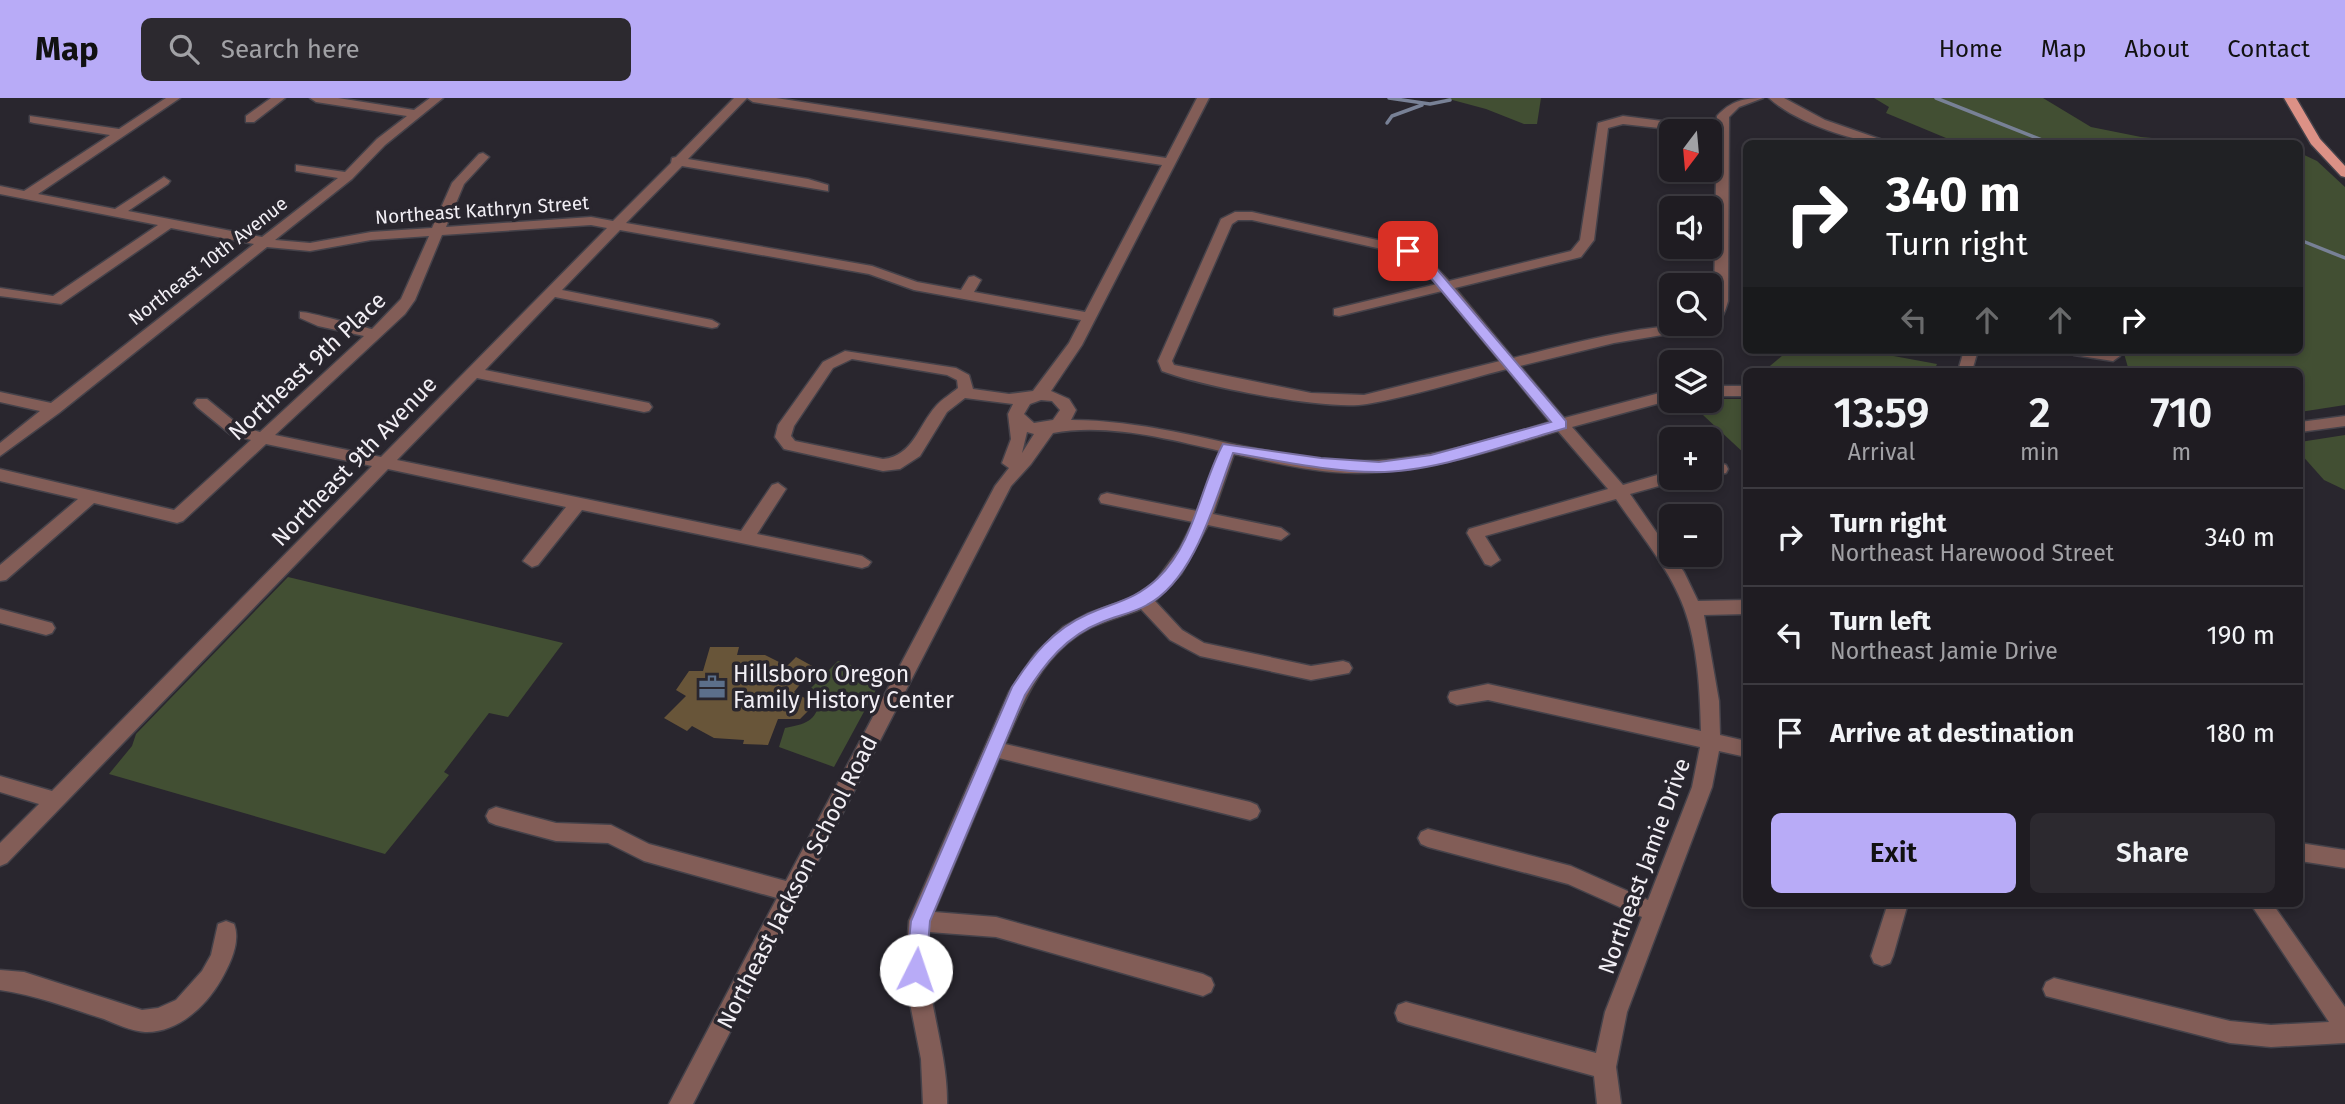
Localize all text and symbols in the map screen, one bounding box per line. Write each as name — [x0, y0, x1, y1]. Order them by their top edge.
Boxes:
search box — [141, 18, 631, 81]
text: Map — [35, 29, 99, 69]
icon: search — [165, 30, 203, 68]
text: Search here — [221, 34, 360, 65]
text: Home — [1939, 35, 2003, 63]
text: Map — [2041, 35, 2087, 63]
text: About — [2125, 35, 2189, 63]
text: Contact — [2227, 35, 2310, 63]
north arrow — [1659, 119, 1722, 182]
map controls — [1659, 119, 1722, 567]
text: 340 m — [1886, 165, 2021, 224]
icon: right — [1771, 168, 1862, 259]
street label: Northeast Kathryn Street — [374, 191, 590, 229]
street label: Northeast 10th Avenue — [124, 192, 292, 330]
button: sound — [1659, 196, 1722, 259]
pin — [1378, 221, 1438, 281]
text: Turn right — [1886, 225, 2028, 263]
icon: arrive — [1389, 232, 1427, 270]
button: search — [1659, 273, 1722, 336]
street label: Northeast 9th Place — [223, 286, 391, 446]
icon: left — [1895, 301, 1933, 339]
icon: ahead — [1968, 301, 2006, 339]
icon: ahead — [2041, 301, 2079, 339]
icon: right — [2114, 301, 2152, 339]
button: layers — [1659, 350, 1722, 413]
street label: Northeast 9th Avenue — [265, 370, 443, 552]
text: 13:59 — [1834, 388, 1929, 438]
text: 2 — [2029, 388, 2051, 438]
text: 710 — [2150, 388, 2212, 438]
button: + — [1659, 427, 1722, 490]
text: Arrival — [1848, 438, 1915, 466]
text: min — [2020, 438, 2060, 466]
text: m — [2171, 438, 2191, 466]
button: − — [1659, 504, 1722, 567]
text: Turn right — [1830, 508, 1947, 539]
icon: right — [1771, 518, 1809, 556]
text: 340 m — [2205, 522, 2275, 553]
text: Northeast Harewood Street — [1830, 539, 2114, 567]
text: Turn left — [1830, 606, 1931, 637]
icon: left — [1771, 616, 1809, 654]
text: 190 m — [2206, 620, 2275, 651]
text: Northeast Jamie Drive — [1830, 637, 2058, 665]
place label: Hillsboro Oregon Family History Center — [733, 660, 954, 714]
office icon: Hillsboro Oregon Family History Center — [697, 672, 727, 702]
icon: arrive — [1771, 714, 1809, 752]
text: Arrive at destination — [1830, 718, 2074, 749]
text: 180 m — [2206, 718, 2275, 749]
street label: Northeast Jackson School Road — [711, 731, 883, 1033]
street label: Northeast Jamie Drive — [1592, 754, 1696, 978]
button: Exit — [1771, 813, 2016, 893]
button: Share — [2030, 813, 2275, 893]
position arrow — [879, 933, 953, 1007]

